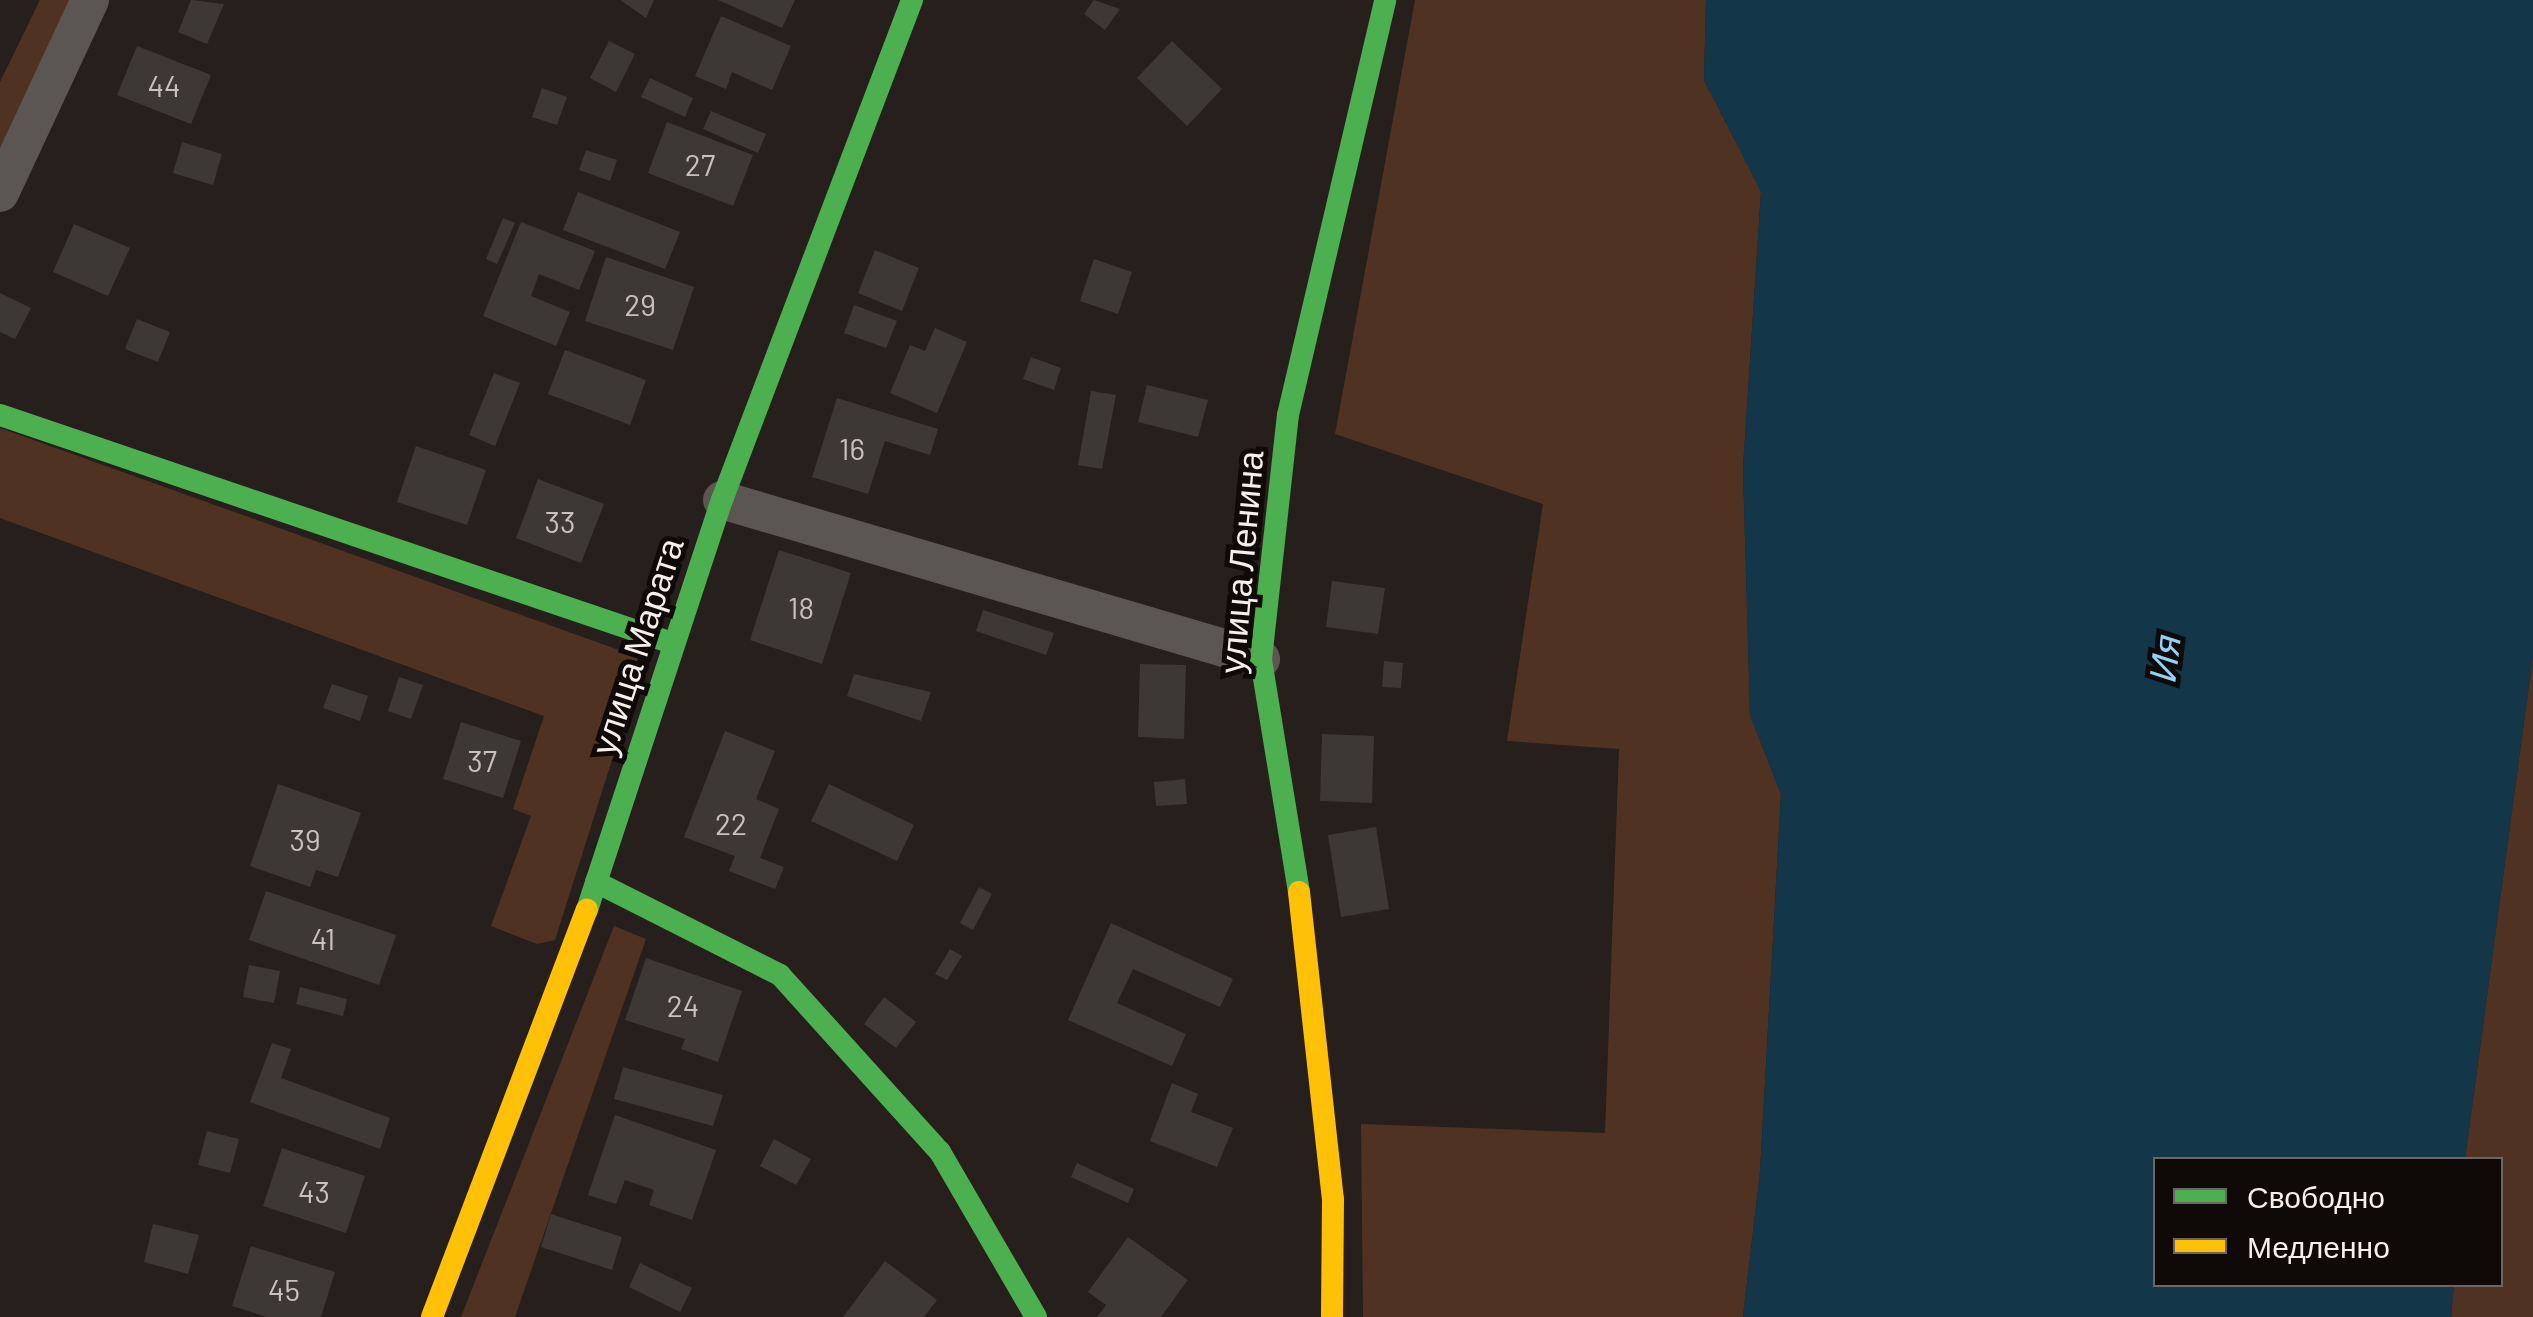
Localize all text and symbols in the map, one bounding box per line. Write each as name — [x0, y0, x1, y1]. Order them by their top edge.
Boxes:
house number: 44 — [147, 67, 181, 103]
house number: 27 — [685, 146, 715, 182]
house number: 29 — [624, 286, 656, 322]
house number: 16 — [839, 430, 865, 466]
street label: улица Ленина — [1209, 449, 1271, 675]
house number: 33 — [545, 503, 575, 539]
street label: улица Марата — [581, 532, 691, 760]
house number: 18 — [788, 589, 814, 625]
water label: Ия — [2138, 632, 2190, 684]
house number: 37 — [467, 742, 497, 778]
house number: 22 — [715, 805, 747, 841]
house number: 39 — [289, 821, 321, 857]
house number: 41 — [311, 920, 335, 956]
house number: 24 — [667, 987, 699, 1023]
legend — [2153, 1157, 2503, 1287]
house number: 43 — [298, 1173, 330, 1209]
text: Свободно — [2247, 1178, 2385, 1214]
text: Медленно — [2247, 1228, 2390, 1264]
house number: 45 — [268, 1271, 300, 1307]

